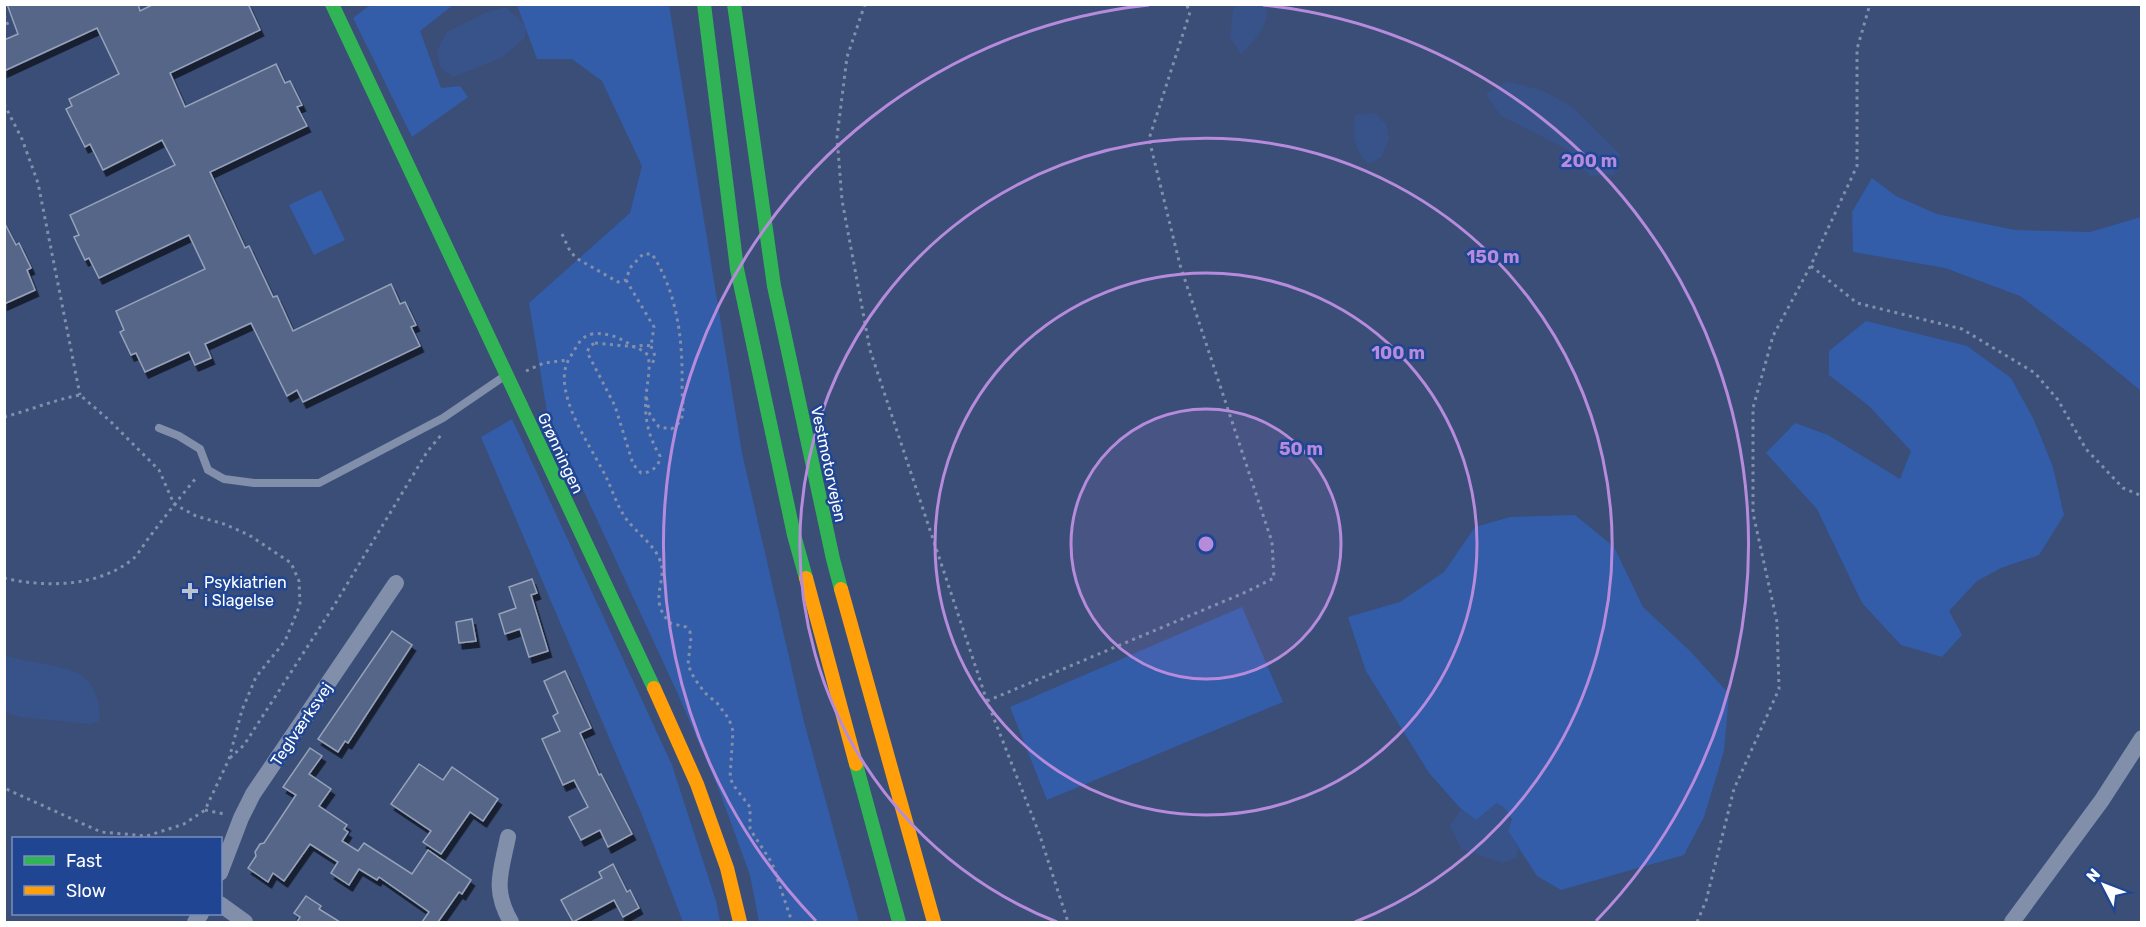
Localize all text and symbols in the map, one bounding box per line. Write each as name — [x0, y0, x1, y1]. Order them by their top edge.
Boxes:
text: 200 m — [1561, 150, 1617, 172]
text: 150 m — [1466, 246, 1520, 268]
text: 100 m — [1371, 342, 1425, 364]
street label: Vestmotorvejen — [807, 404, 850, 524]
street label: Grønningen — [534, 410, 588, 497]
text: 50 m — [1279, 438, 1323, 460]
centre of rings — [1196, 534, 1216, 554]
place label: Psykiatrien i Slagelse — [204, 573, 287, 610]
marker: Psykiatrien i Slagelse — [181, 582, 199, 600]
street label: Teglværksvej — [267, 679, 336, 770]
legend — [12, 837, 222, 915]
text: Fast — [66, 850, 102, 872]
north arrow — [2074, 855, 2134, 915]
text: N — [2082, 865, 2104, 886]
text: Slow — [66, 880, 106, 902]

